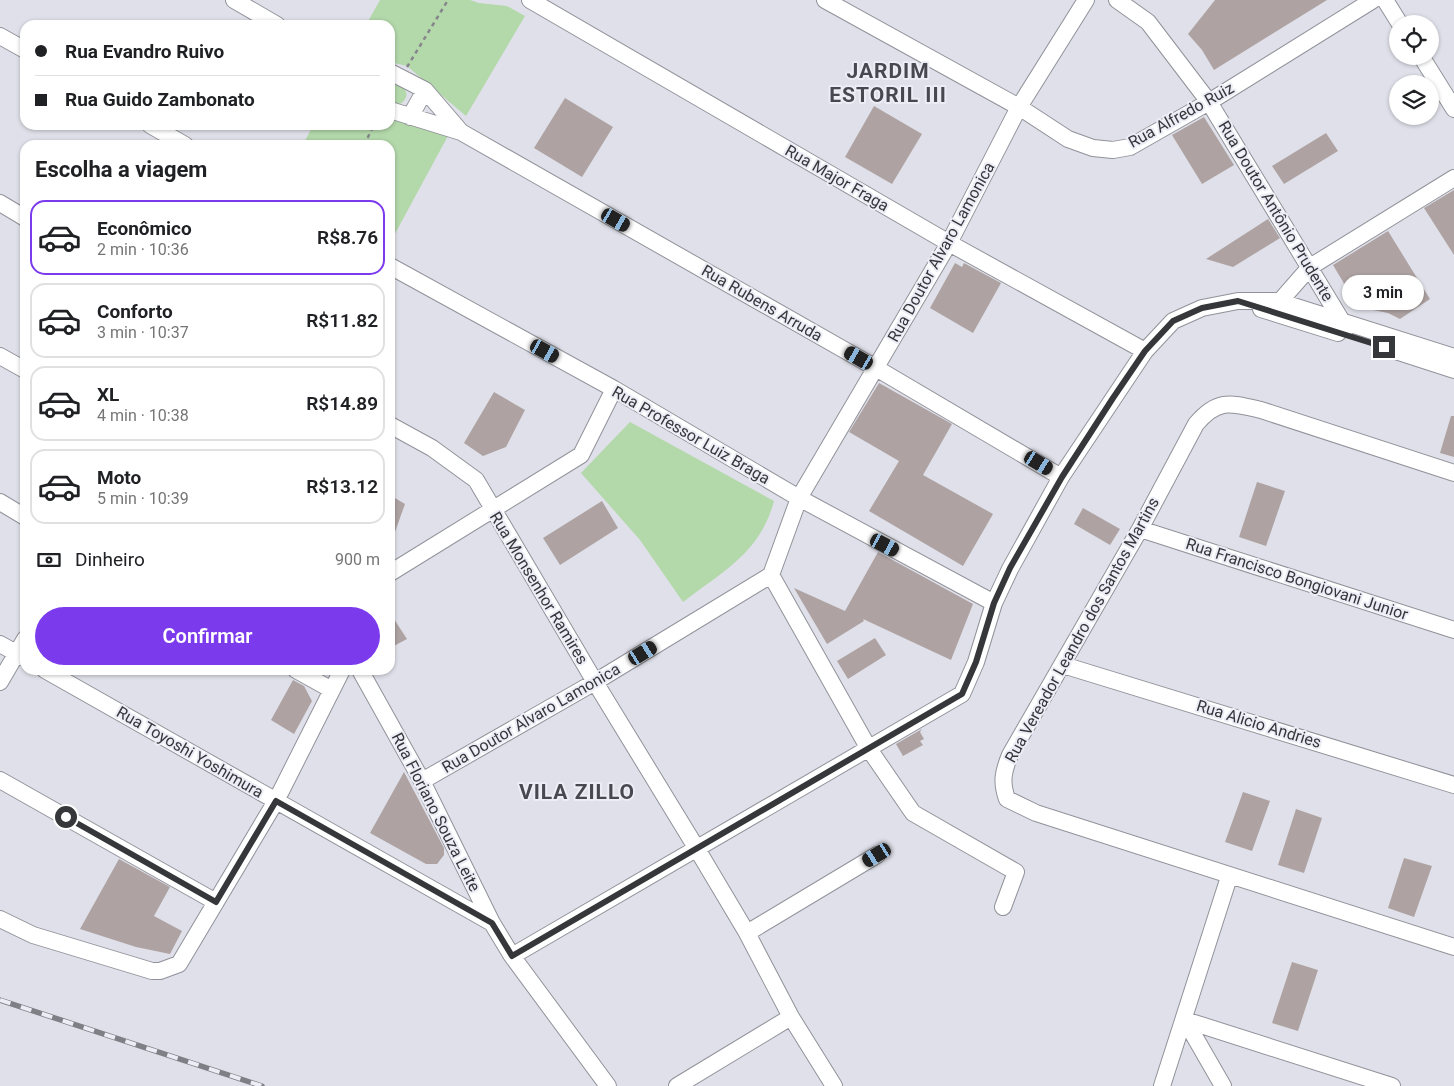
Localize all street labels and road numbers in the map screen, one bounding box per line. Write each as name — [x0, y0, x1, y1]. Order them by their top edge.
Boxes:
street label: Rua Alfredo Ruiz — [1125, 78, 1237, 152]
street label: Rua Doutor Antônio Prudente — [1215, 117, 1337, 305]
street label: Rua Major Fraga — [782, 141, 892, 215]
street label: Rua Doutor Alvaro Lamonica — [884, 159, 998, 345]
street label: Rua Rubens Arruda — [698, 261, 826, 345]
street label: Rua Professor Luiz Braga — [609, 382, 773, 488]
street label: Rua Vereador Leandro dos Santos Martins — [1001, 494, 1163, 766]
street label: Rua Monsenhor Ramires — [486, 508, 592, 668]
street label: Rua Francisco Bongiovani Junior — [1184, 534, 1411, 624]
street label: Rua Doutor Alvaro Lamonica — [438, 659, 624, 777]
street label: Rua Alicio Andries — [1194, 696, 1324, 752]
street label: Rua Toyoshi Yoshimura — [113, 702, 267, 802]
street label: Rua Floriano Souza Leite — [388, 729, 484, 895]

